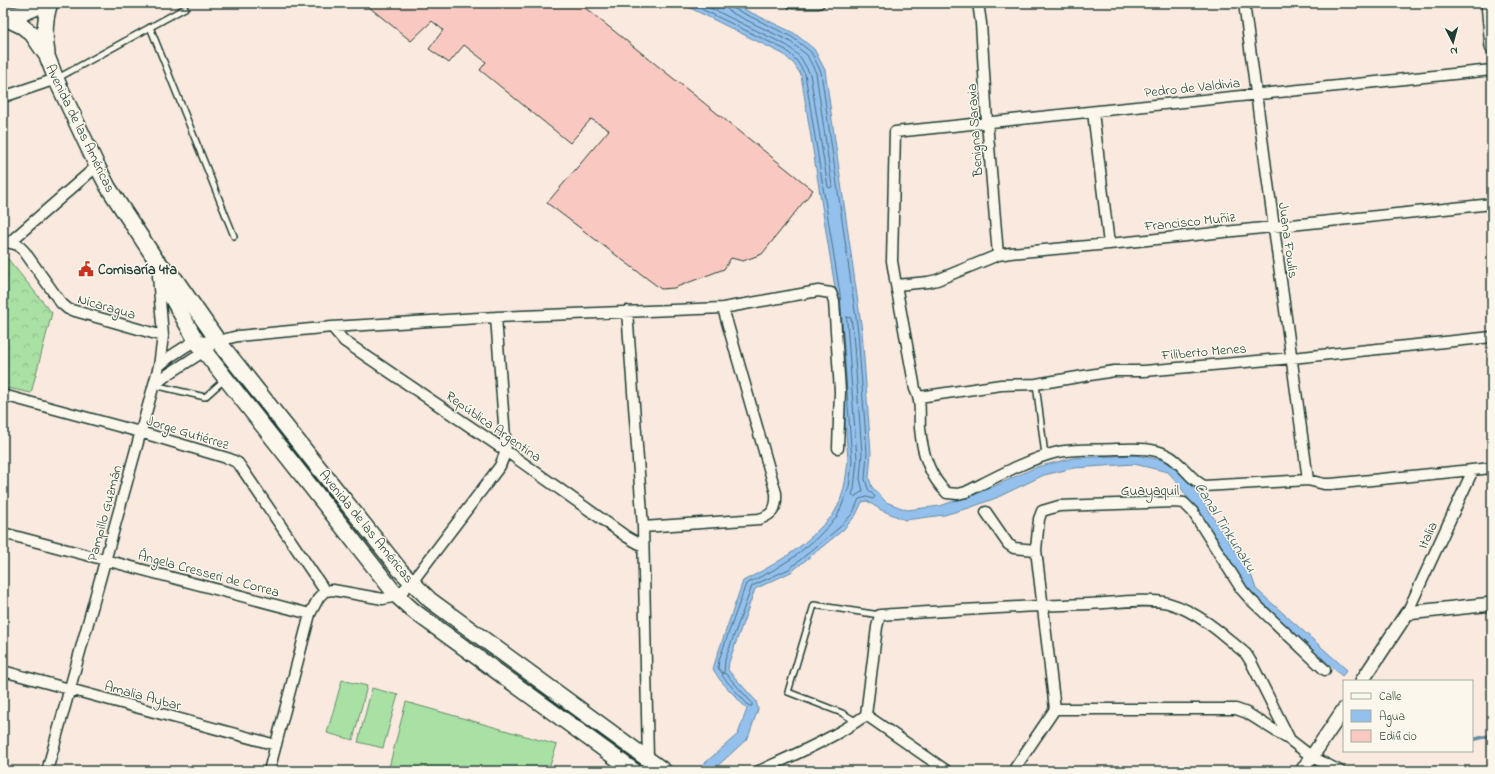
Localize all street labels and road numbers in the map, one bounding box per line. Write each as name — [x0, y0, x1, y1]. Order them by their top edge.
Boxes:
street label: Avenida de las Américas — [39, 61, 120, 197]
street label: Pedro de Valdivia — [1143, 73, 1241, 104]
street label: Benigna Saravia — [962, 83, 990, 178]
street label: Juana Fowlis — [1272, 201, 1303, 279]
street label: Francisco Muñiz — [1143, 207, 1237, 238]
street label: Nicaragua — [75, 289, 138, 327]
street label: Filiberto Menes — [1160, 338, 1247, 367]
street label: República Argentina — [440, 386, 545, 469]
street label: Jorge Gutiérrez — [143, 411, 232, 457]
street label: Pampillo Guzmán — [83, 463, 128, 564]
street label: Avenida de las Américas — [313, 466, 418, 588]
street label: Guayaquil — [1121, 481, 1179, 503]
street label: Italia — [1413, 519, 1444, 553]
street label: Ángela Cresseri de Correa — [135, 544, 282, 604]
street label: Amalia Aybar — [102, 676, 184, 718]

